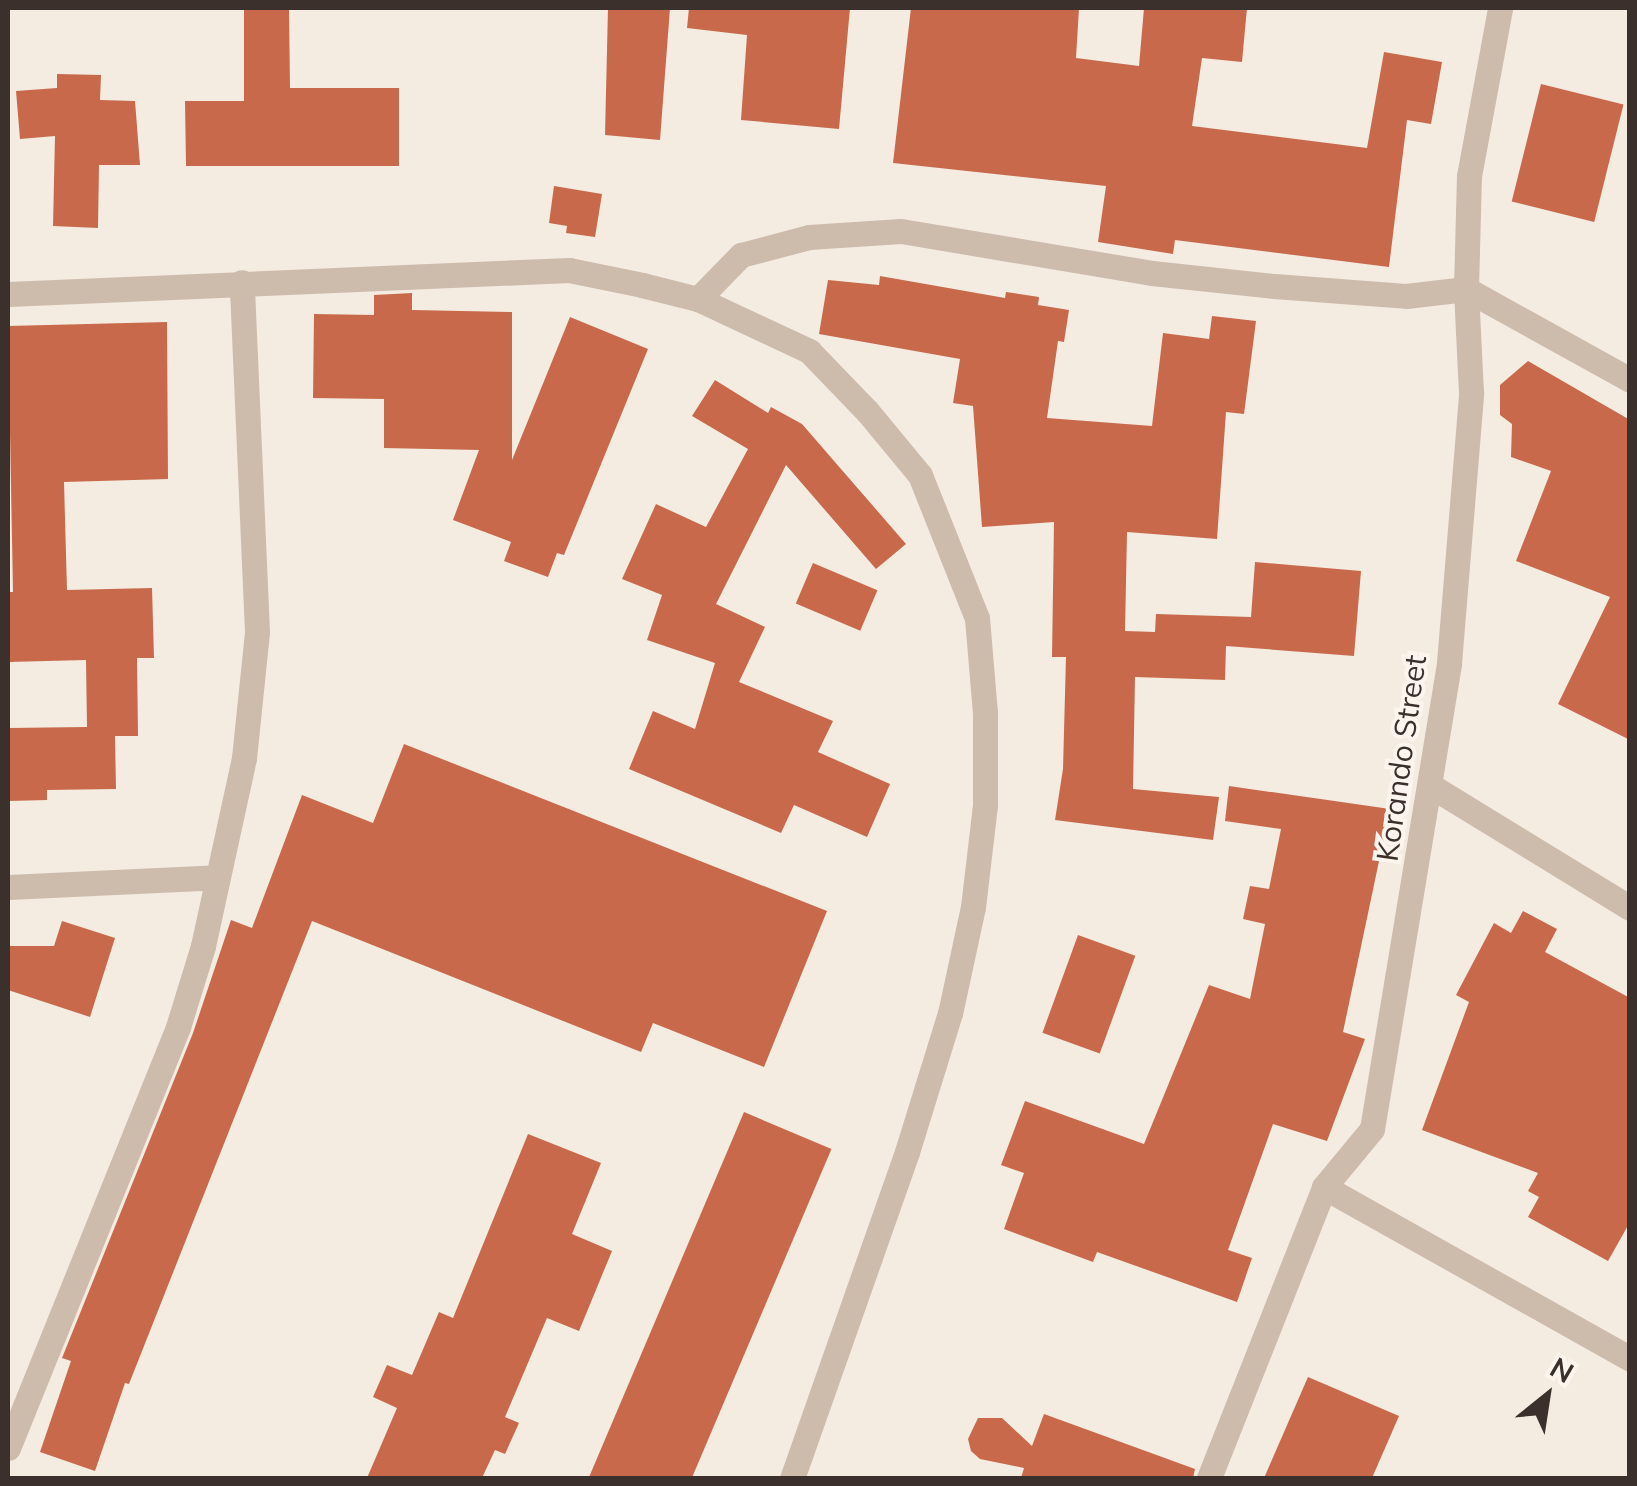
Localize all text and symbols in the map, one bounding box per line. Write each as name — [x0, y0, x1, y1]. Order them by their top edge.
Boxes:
street label: Korando Street — [1369, 652, 1433, 864]
north arrow — [1497, 1346, 1597, 1446]
text: N — [1544, 1349, 1580, 1390]

